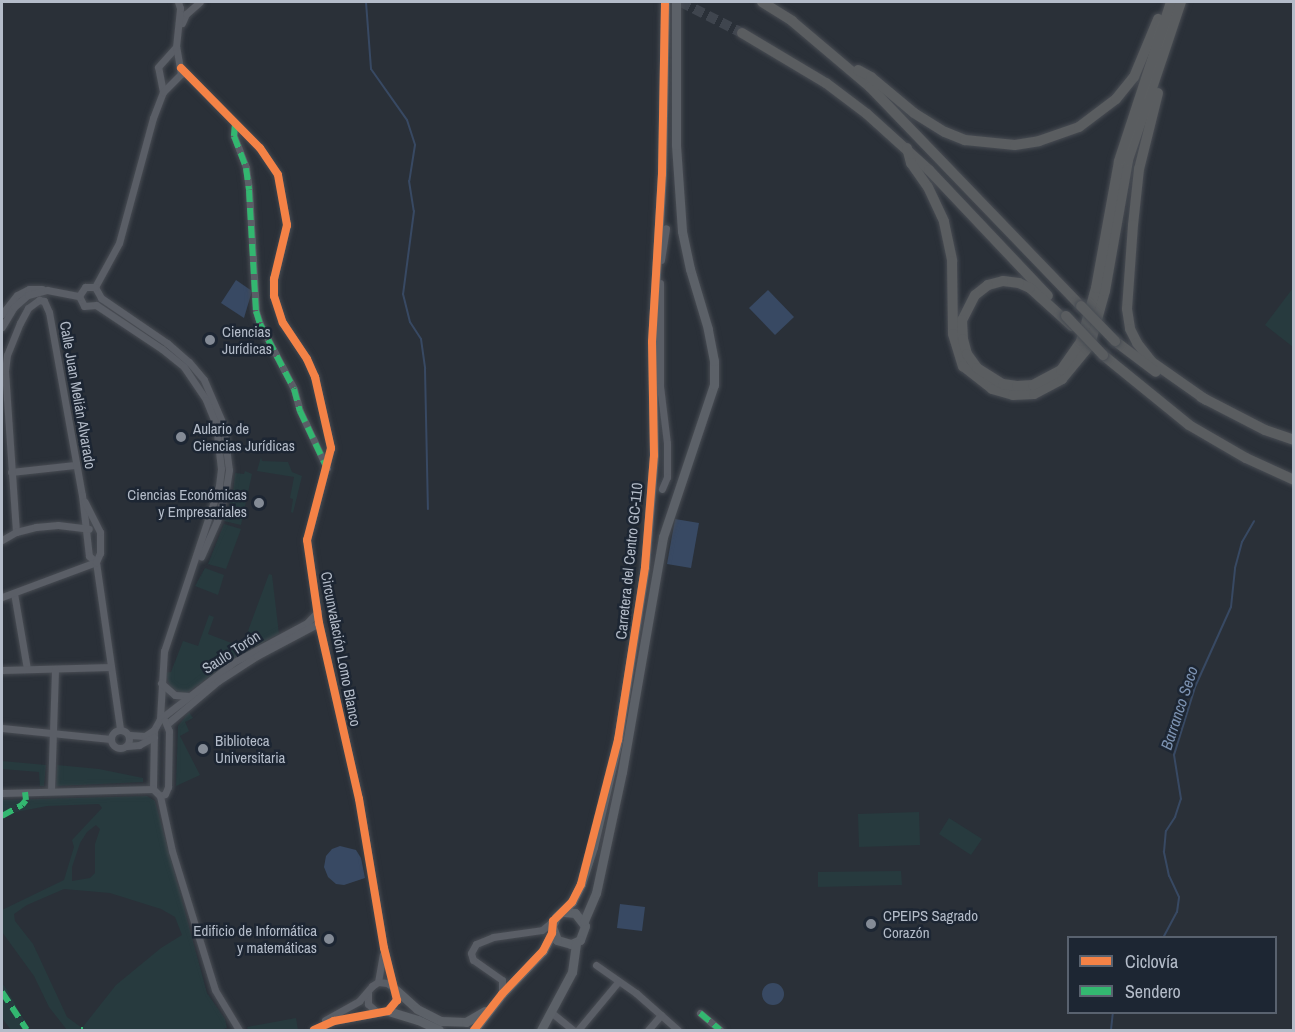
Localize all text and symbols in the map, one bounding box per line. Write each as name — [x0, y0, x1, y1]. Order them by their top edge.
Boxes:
street label: Calle Juan Melián Alvarado — [56, 319, 100, 471]
place label: Ciencias Jurídicas — [222, 322, 272, 357]
marker: Ciencias Jurídicas — [203, 333, 217, 347]
place label: Aulario de Ciencias Jurídicas — [193, 419, 295, 454]
marker: Aulario de Ciencias Jurídicas — [174, 430, 188, 444]
street label: Carretera del Centro GC-110 — [612, 482, 646, 640]
place label: Ciencias Económicas y Empresariales — [127, 485, 247, 520]
marker: Ciencias Económicas y Empresariales — [252, 496, 266, 510]
street label: Circunvalación Lomo Blanco — [317, 570, 365, 728]
street label: Saulo Torón — [199, 627, 263, 677]
water label: Barranco Seco — [1156, 664, 1202, 752]
place label: Biblioteca Universitaria — [215, 731, 285, 766]
marker: Biblioteca Universitaria — [196, 742, 210, 756]
place label: CPEIPS Sagrado Corazón — [883, 906, 978, 941]
marker: CPEIPS Sagrado Corazón — [864, 917, 878, 931]
place label: Edificio de Informática y matemáticas — [193, 921, 317, 956]
marker: Edificio de Informática y matemáticas — [322, 932, 336, 946]
legend — [1067, 936, 1277, 1014]
text: Ciclovía — [1125, 949, 1178, 974]
text: Sendero — [1125, 979, 1181, 1004]

